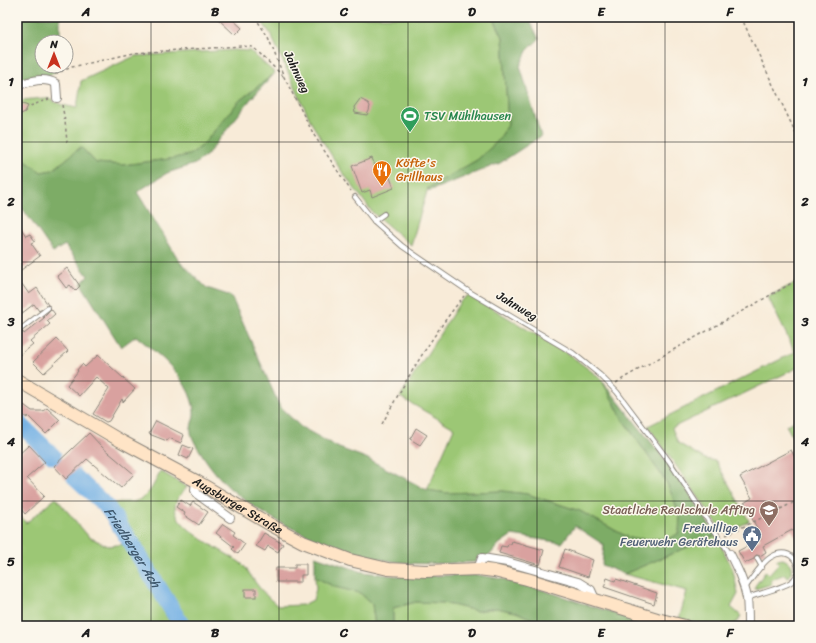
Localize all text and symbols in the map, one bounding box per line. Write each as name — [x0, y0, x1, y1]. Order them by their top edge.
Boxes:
text: A — [81, 0, 90, 23]
text: B — [211, 0, 220, 23]
text: C — [339, 0, 349, 23]
text: D — [468, 0, 476, 23]
text: E — [597, 0, 606, 23]
text: F — [725, 0, 734, 23]
north arrow — [34, 34, 74, 74]
text: N — [49, 35, 58, 54]
street label: Jahnweg — [277, 46, 316, 97]
text: 1 — [8, 70, 14, 93]
text: 1 — [802, 70, 808, 93]
sports icon: TSV Mühlhausen — [399, 105, 421, 133]
place label: TSV Mühlhausen — [424, 105, 511, 127]
place label: Köfte's Grillhaus — [396, 152, 443, 188]
restaurant icon: Köfte's Grillhaus — [371, 159, 393, 187]
text: 2 — [6, 190, 15, 213]
text: 2 — [800, 190, 809, 213]
street label: Jahnweg — [491, 284, 542, 327]
text: 3 — [6, 310, 15, 333]
text: 3 — [800, 310, 809, 333]
text: 4 — [6, 430, 16, 453]
text: 4 — [800, 430, 810, 453]
street label: Augsburger Straße — [187, 470, 287, 541]
place label: Staatliche Realschule Affing — [602, 499, 755, 521]
school or university icon: Staatliche Realschule Affing — [758, 499, 780, 527]
water label: Friedberger Ach — [98, 502, 168, 593]
place label: Freiwillige Feuerwehr Gerätehaus — [620, 517, 738, 553]
public building icon: Freiwillige Feuerwehr Gerätehaus — [741, 524, 763, 552]
text: 5 — [7, 550, 15, 573]
text: 5 — [801, 550, 809, 573]
text: A — [81, 621, 90, 643]
text: B — [211, 621, 220, 643]
text: C — [339, 621, 349, 643]
text: D — [468, 621, 476, 643]
text: E — [597, 621, 606, 643]
text: F — [725, 621, 734, 643]

